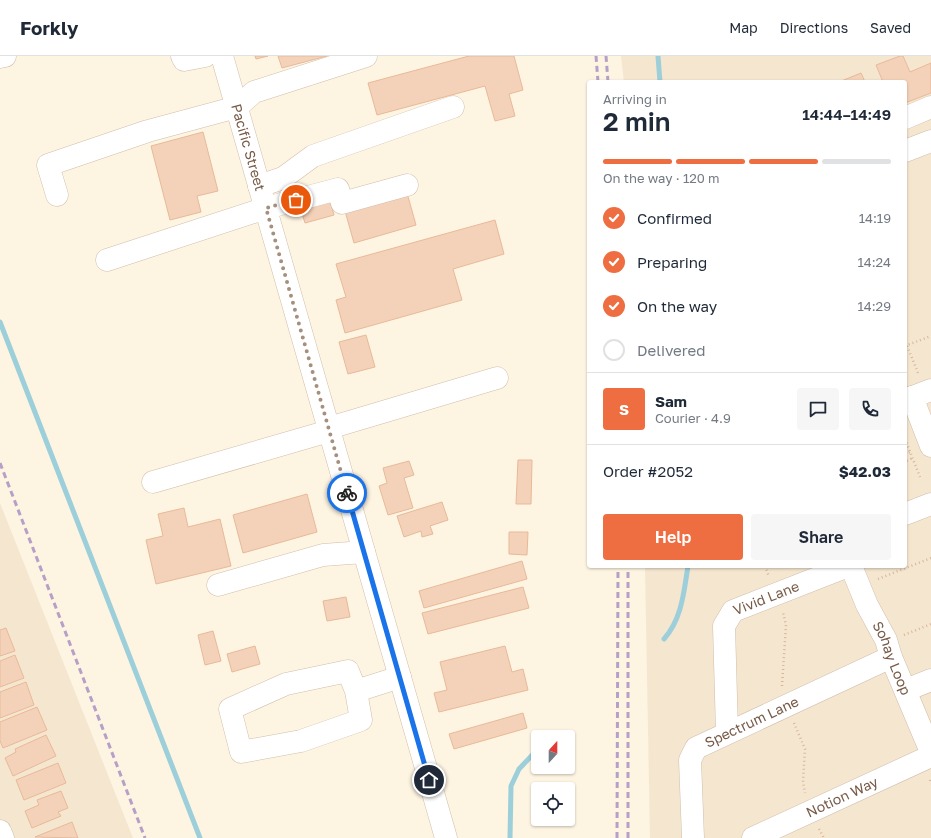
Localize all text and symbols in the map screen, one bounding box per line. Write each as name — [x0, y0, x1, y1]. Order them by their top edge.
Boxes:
text: Forkly — [20, 16, 78, 39]
text: Map — [729, 19, 758, 36]
text: Directions — [780, 19, 848, 36]
text: Saved — [870, 19, 911, 36]
text: Arriving in — [603, 91, 667, 107]
street label: Pacific Street — [228, 102, 269, 193]
text: 14:44–14:49 — [802, 105, 891, 123]
text: 2 min — [603, 106, 671, 137]
text: On the way · 120 m — [603, 170, 720, 186]
pin — [279, 183, 313, 217]
icon: bag — [285, 189, 307, 211]
icon: check — [603, 207, 625, 229]
text: Confirmed — [637, 209, 712, 227]
text: 14:19 — [859, 210, 891, 226]
icon: check — [603, 251, 625, 273]
text: Preparing — [637, 253, 707, 271]
text: 14:24 — [857, 254, 891, 270]
icon: check — [603, 295, 625, 317]
text: On the way — [637, 297, 717, 315]
text: 14:29 — [857, 298, 891, 314]
text: Delivered — [637, 341, 705, 359]
button: chat — [797, 388, 839, 430]
button: phone — [849, 388, 891, 430]
text: Sam — [655, 392, 687, 410]
text: S — [619, 400, 629, 418]
text: Courier · 4.9 — [655, 410, 731, 426]
text: Order #2052 — [603, 462, 693, 480]
text: $42.03 — [839, 462, 891, 480]
courier — [327, 473, 367, 513]
icon: bike — [336, 482, 358, 504]
button: Help — [603, 514, 743, 560]
button: Share — [751, 514, 891, 560]
street label: Vivid Lane — [730, 577, 801, 618]
street label: Sohay Loop — [869, 618, 915, 697]
street label: Spectrum Lane — [702, 692, 801, 751]
north arrow — [531, 730, 575, 774]
map controls — [531, 730, 575, 826]
pin — [412, 763, 446, 797]
icon: home — [418, 769, 440, 791]
street label: Notion Way — [803, 773, 881, 820]
button: locate — [531, 782, 575, 826]

